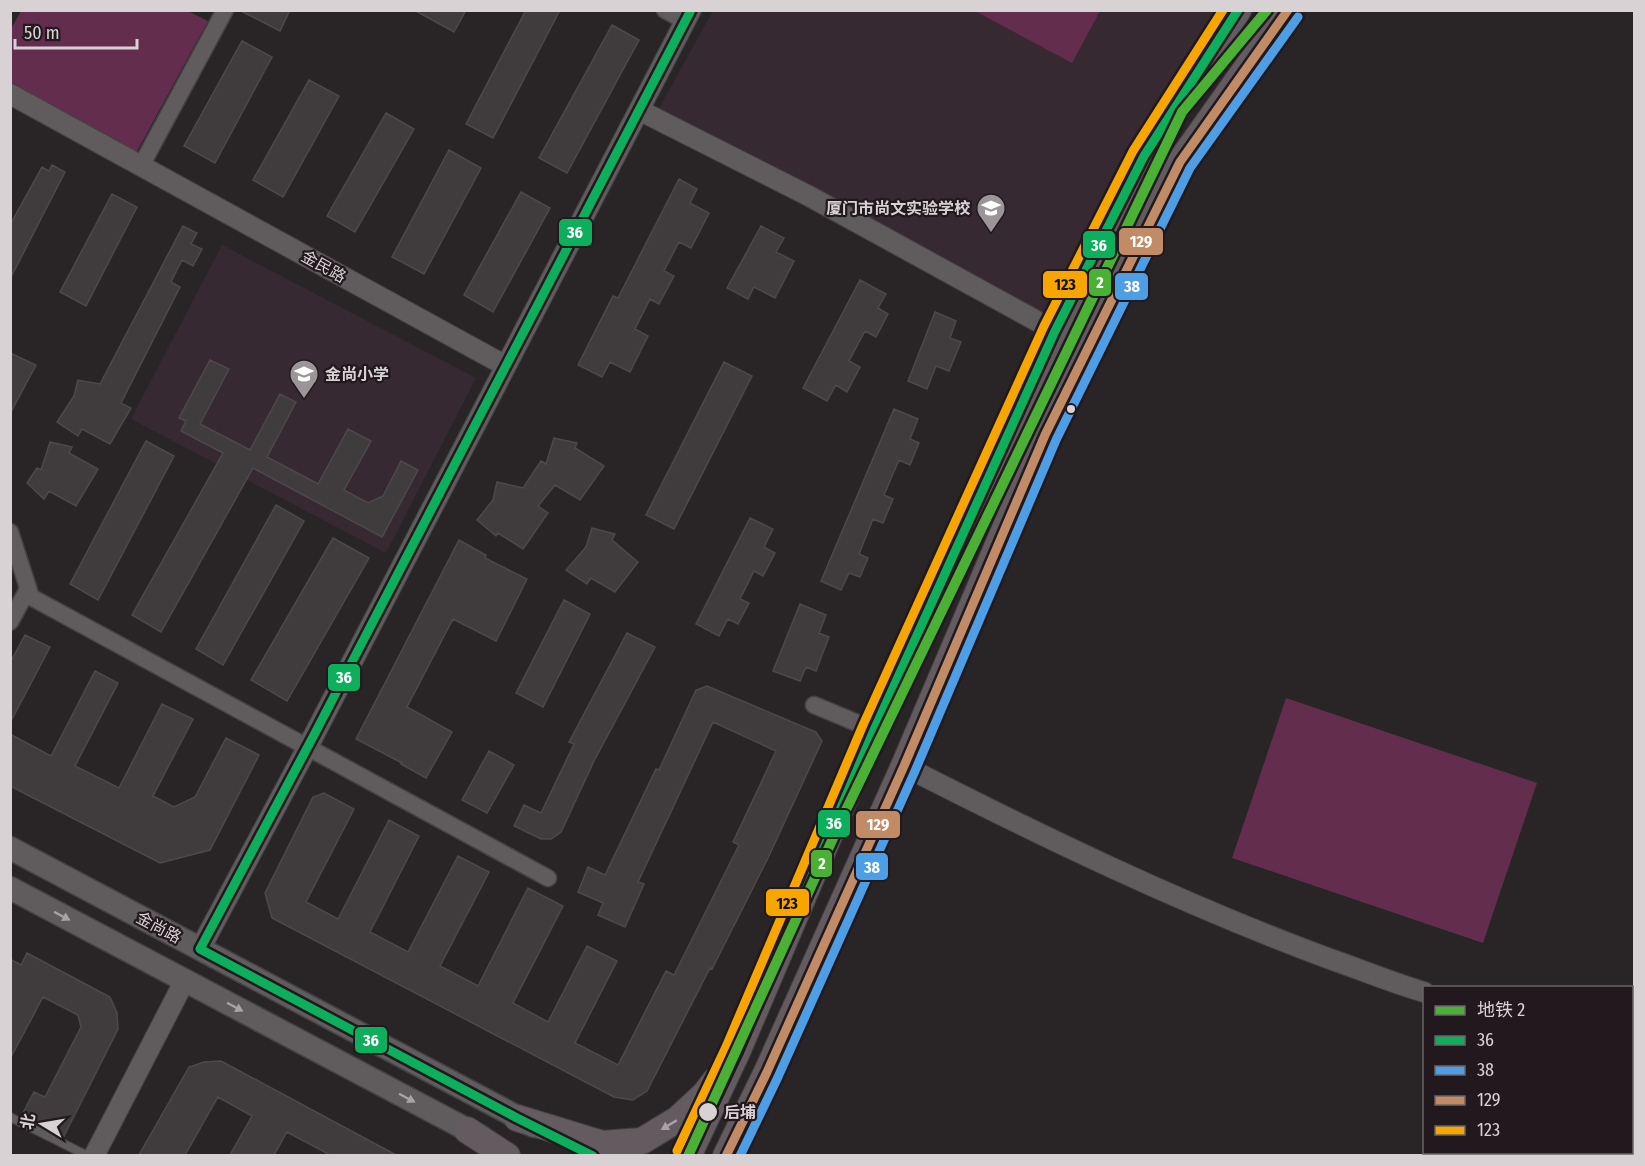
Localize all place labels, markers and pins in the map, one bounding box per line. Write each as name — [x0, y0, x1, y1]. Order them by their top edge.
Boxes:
school or university icon: 厦门市尚文实验学校 — [975, 192, 1007, 234]
place label: 厦门市尚文实验学校 — [826, 199, 971, 218]
school or university icon: 金尚小学 — [288, 358, 320, 400]
place label: 金尚小学 — [325, 365, 389, 384]
unlabelled marker — [1065, 403, 1077, 415]
marker: 后埔 — [697, 1101, 719, 1123]
place label: 后埔 — [724, 1103, 756, 1122]

